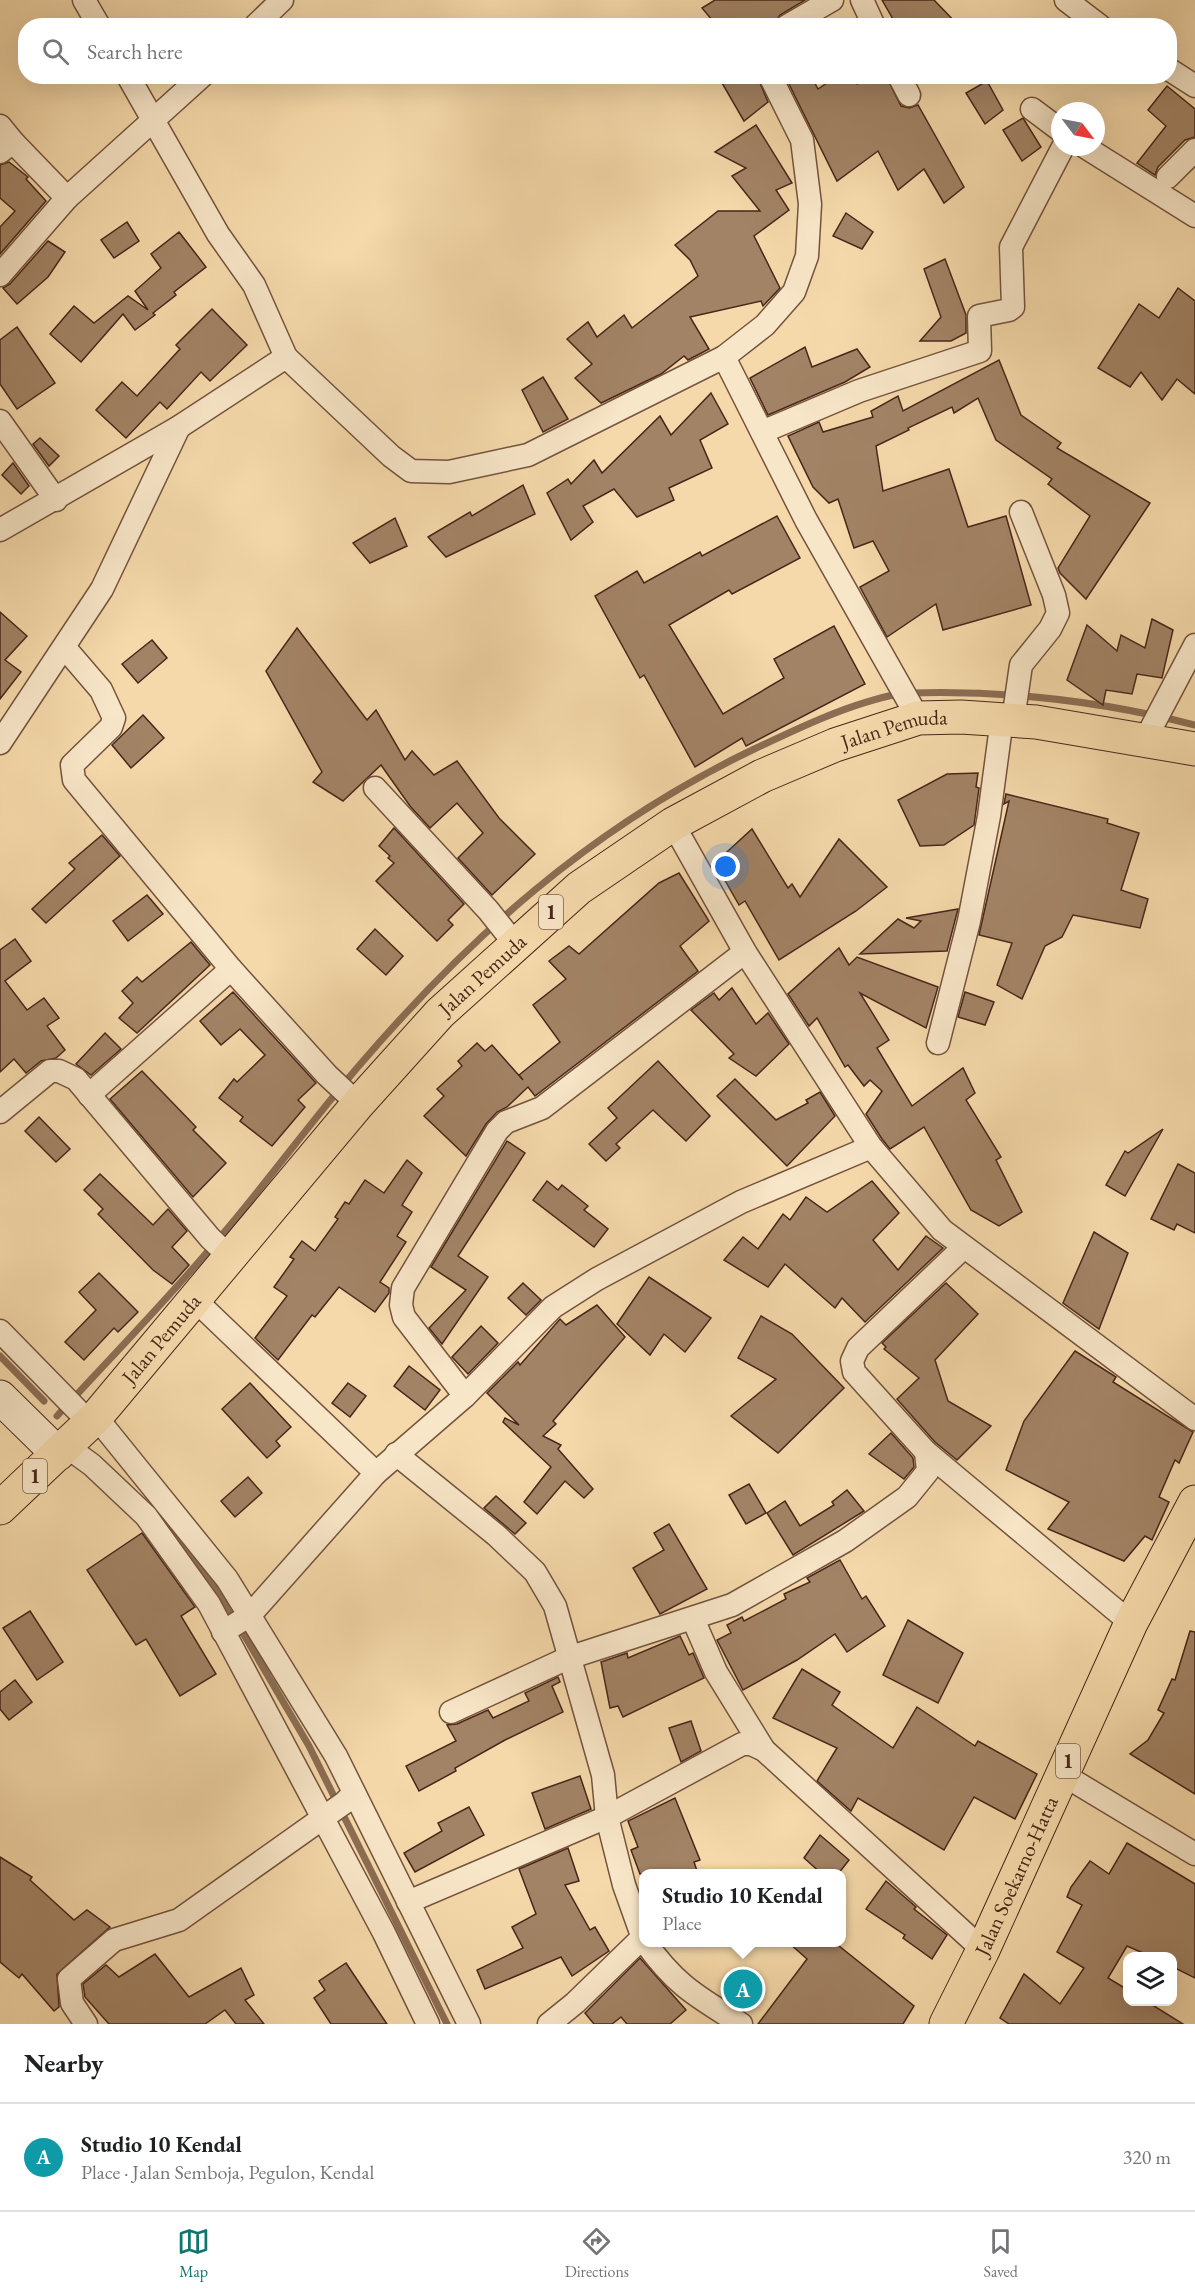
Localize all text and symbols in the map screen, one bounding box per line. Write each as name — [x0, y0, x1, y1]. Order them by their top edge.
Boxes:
search box — [18, 18, 1177, 84]
icon: search — [39, 35, 72, 68]
text: Search here — [87, 37, 182, 66]
north arrow — [1051, 102, 1105, 156]
street label: Jalan Pemuda — [836, 703, 948, 756]
your location — [711, 852, 740, 881]
road number: 1 — [539, 895, 563, 929]
street label: Jalan Pemuda — [431, 927, 532, 1022]
street label: Jalan Pemuda — [114, 1288, 207, 1391]
road number: 1 — [23, 1459, 47, 1493]
road number: 1 — [1056, 1744, 1080, 1778]
street label: Jalan Soekarno-Hatta — [967, 1791, 1064, 1962]
popup — [639, 1869, 846, 1947]
text: Studio 10 Kendal — [662, 1881, 823, 1910]
text: Place — [662, 1910, 702, 1936]
map controls — [1123, 1952, 1177, 2006]
button: layers — [1123, 1952, 1177, 2006]
pin: A — [724, 1966, 762, 2012]
text: Nearby — [24, 2046, 104, 2080]
text: Studio 10 Kendal — [81, 2130, 242, 2159]
text: A — [36, 2144, 51, 2170]
text: 320 m — [1123, 2144, 1171, 2170]
text: Place · Jalan Semboja, Pegulon, Kendal — [81, 2159, 374, 2185]
tab: Map — [177, 2225, 210, 2282]
tab: Directions — [565, 2225, 629, 2282]
tab: Saved — [983, 2225, 1018, 2282]

